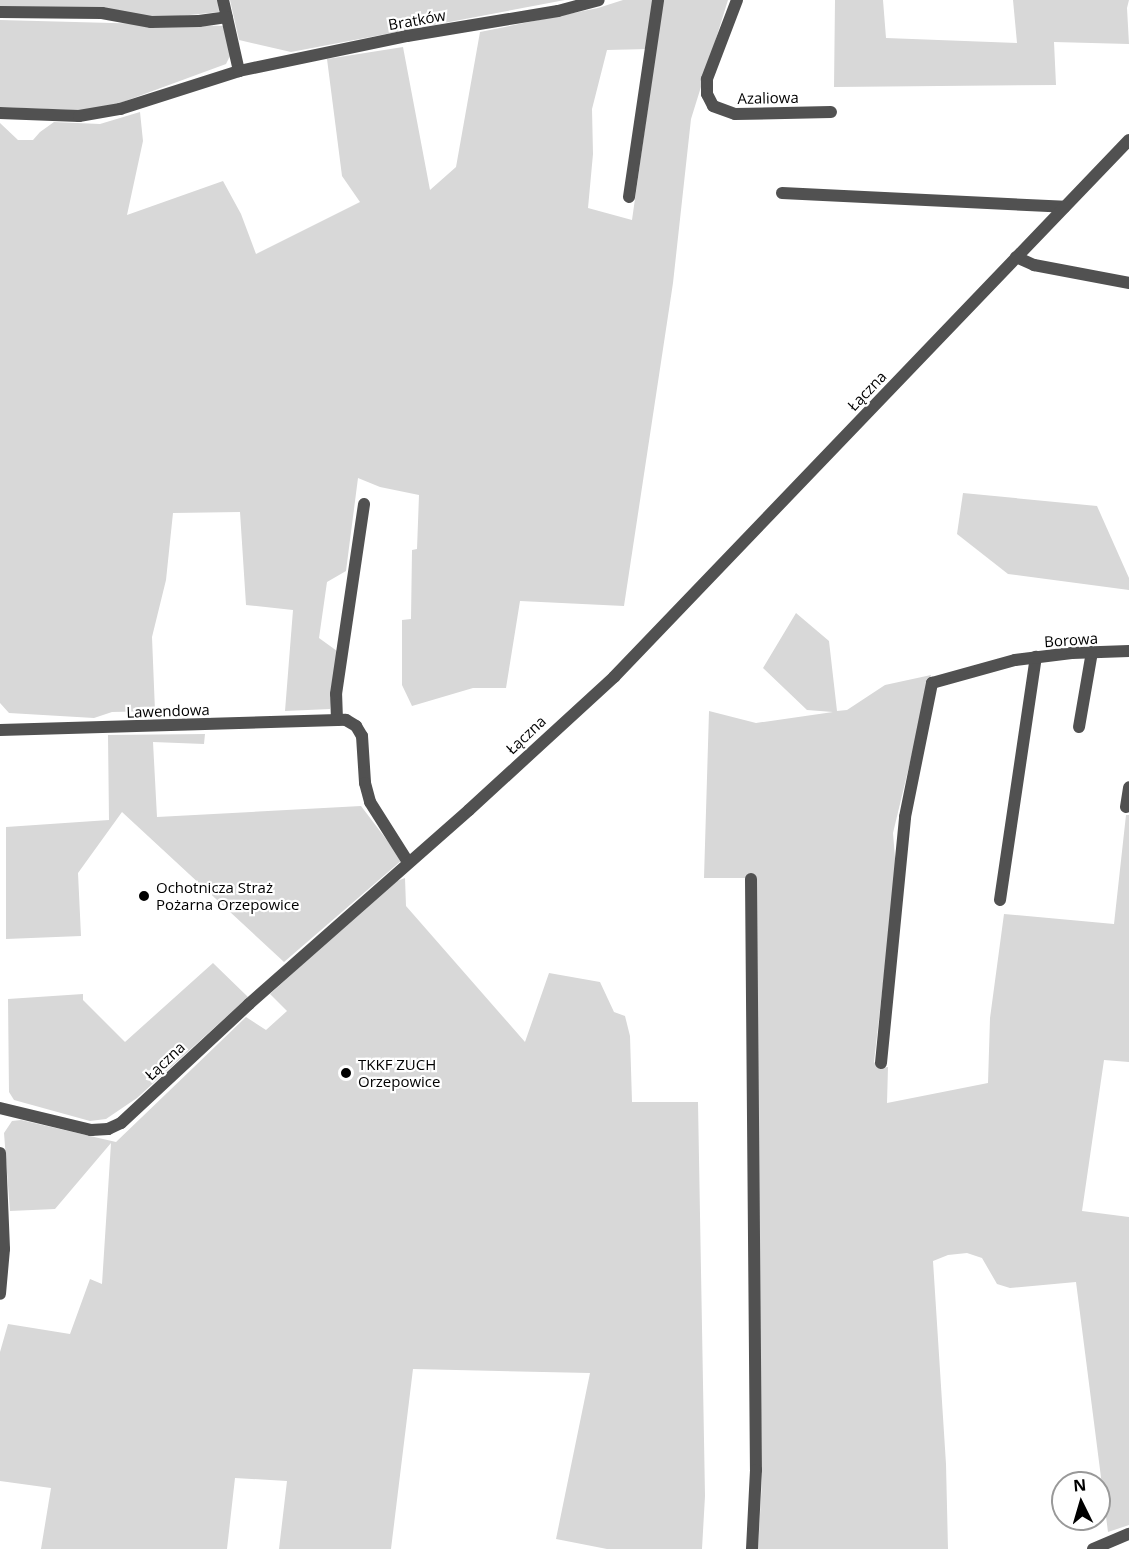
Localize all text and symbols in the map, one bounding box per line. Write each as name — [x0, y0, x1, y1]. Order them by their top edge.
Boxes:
street label: Bratków — [387, 6, 447, 34]
street label: Azaliowa — [737, 88, 799, 108]
street label: Łączna — [844, 368, 890, 414]
street label: Borowa — [1044, 629, 1098, 651]
street label: Lawendowa — [126, 701, 210, 721]
street label: Łączna — [502, 712, 550, 758]
place label: Ochotnicza Straż Pożarna Orzepowice — [156, 878, 299, 913]
marker: Ochotnicza Straż Pożarna Orzepowice — [137, 889, 151, 903]
street label: Łączna — [141, 1038, 189, 1084]
place label: TKKF ZUCH Orzepowice — [358, 1055, 440, 1090]
marker: TKKF ZUCH Orzepowice — [339, 1066, 353, 1080]
north arrow — [1051, 1471, 1111, 1531]
text: N — [1072, 1474, 1087, 1497]

